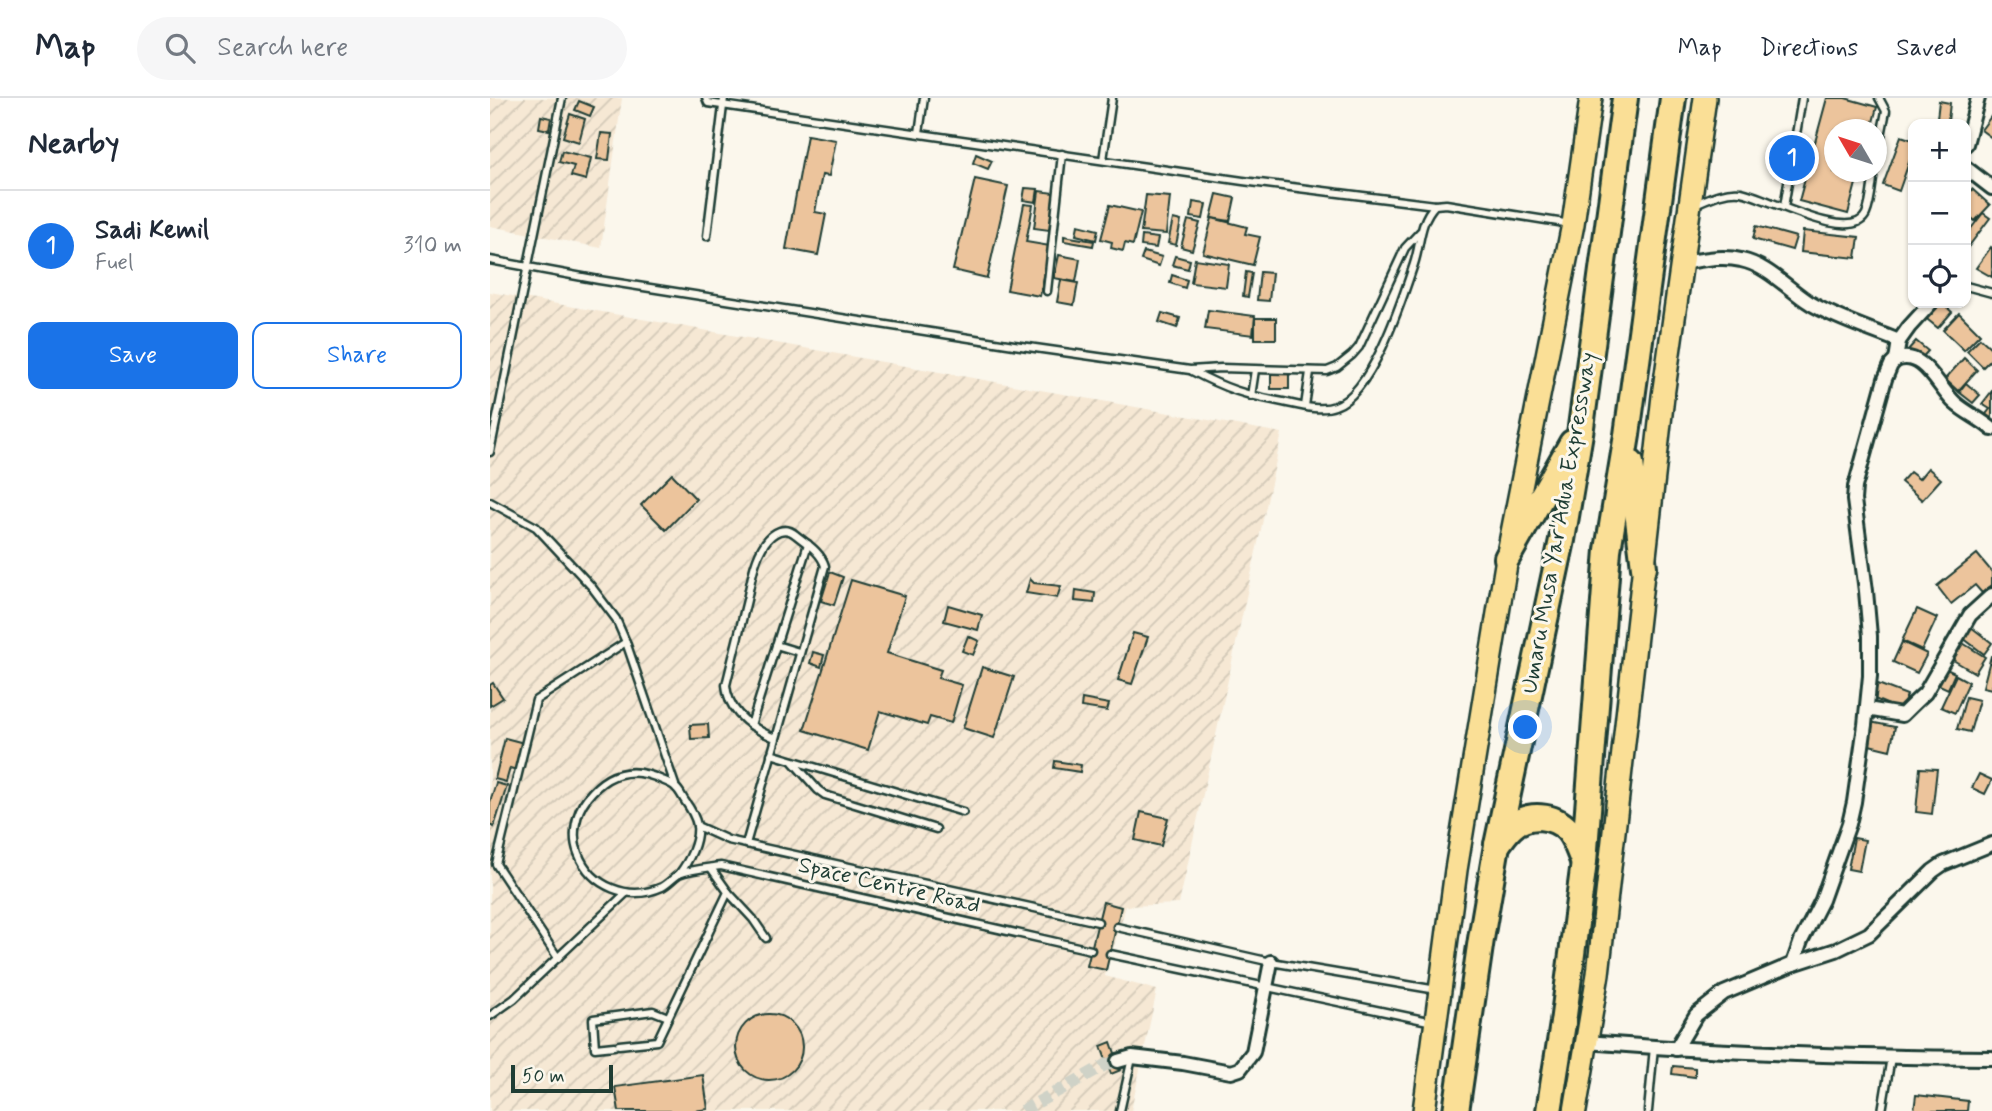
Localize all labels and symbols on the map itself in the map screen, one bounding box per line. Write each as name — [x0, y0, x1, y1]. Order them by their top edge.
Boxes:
north arrow — [1824, 119, 1887, 182]
pin: 1 — [1769, 132, 1815, 184]
street label: Umaru Musa Yar'Adua Expressway — [1515, 350, 1605, 696]
your location — [1508, 710, 1542, 744]
street label: Space Centre Road — [795, 851, 983, 921]
scale bar — [511, 1062, 612, 1094]

